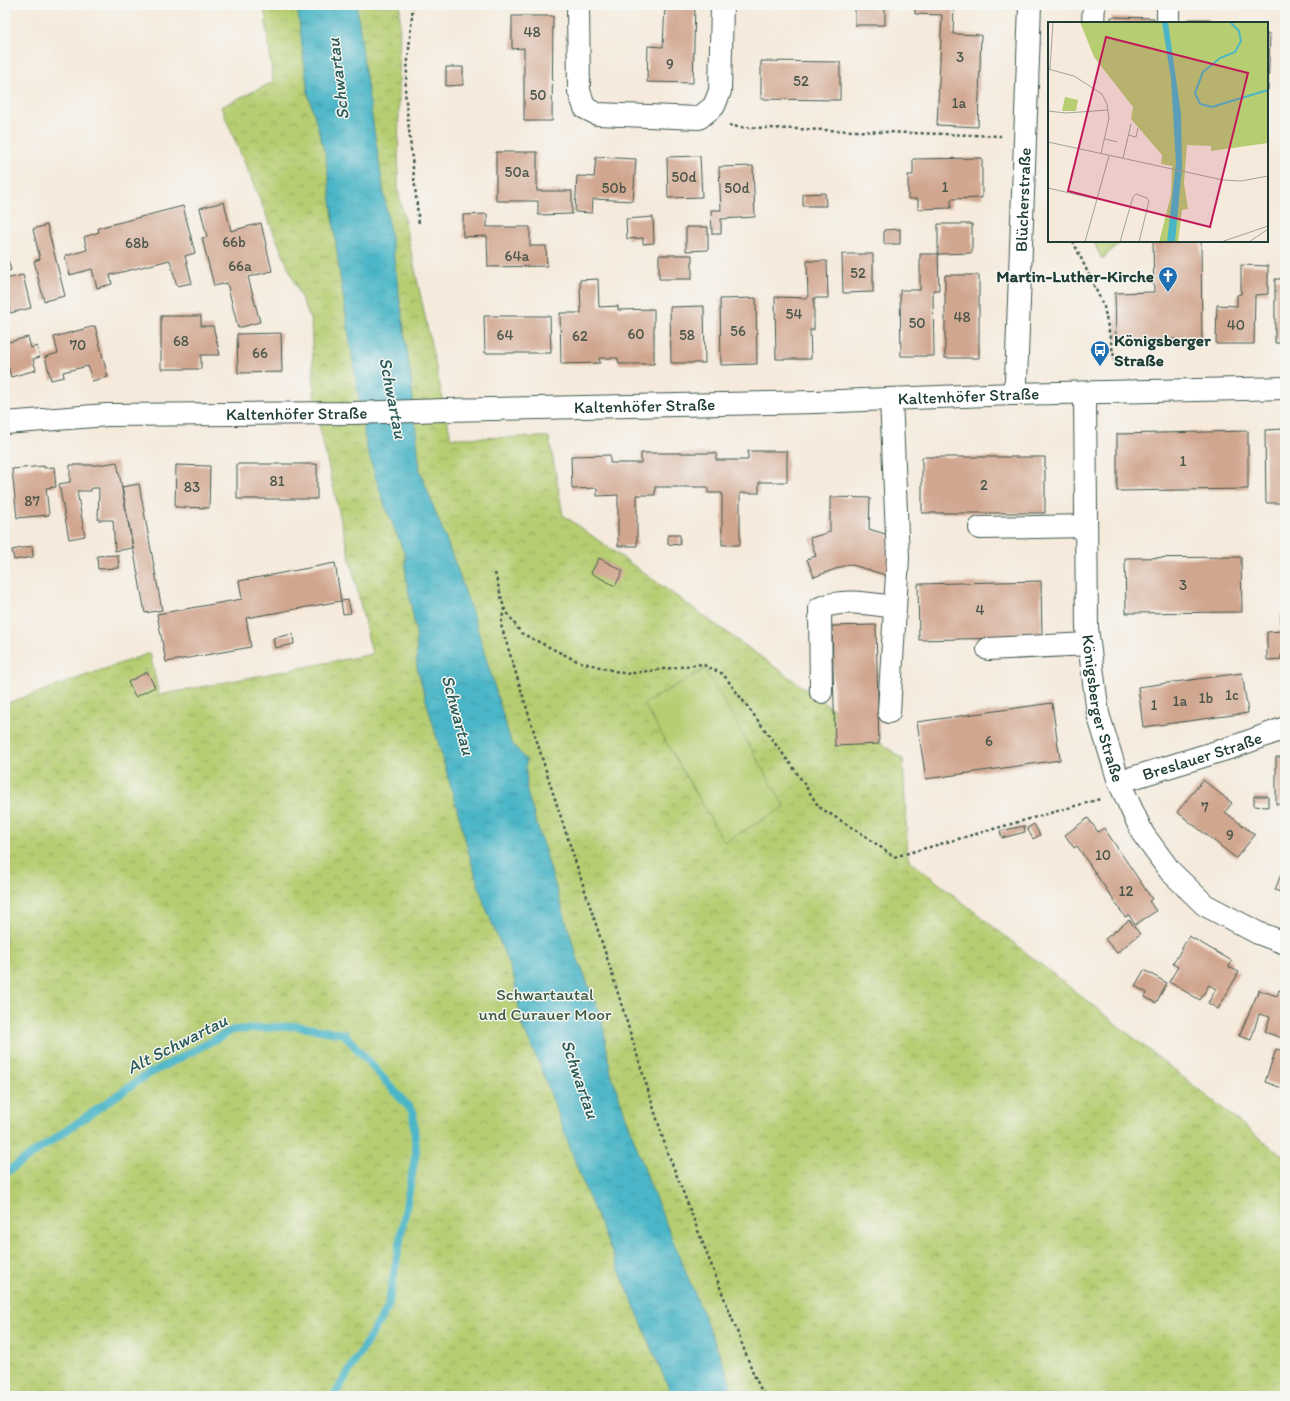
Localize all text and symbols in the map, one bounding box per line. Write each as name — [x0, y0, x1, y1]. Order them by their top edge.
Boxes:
inset map — [1048, 22, 1268, 242]
house number: 48 — [523, 23, 541, 41]
water label: Schwartau — [322, 36, 354, 121]
house number: 3 — [956, 48, 964, 66]
house number: 9 — [666, 55, 674, 73]
house number: 52 — [793, 72, 809, 90]
house number: 50 — [529, 86, 547, 104]
house number: 1a — [952, 94, 967, 112]
street label: Blücherstraße — [1011, 147, 1035, 252]
house number: 50a — [505, 163, 530, 181]
house number: 50d — [671, 168, 697, 186]
house number: 1 — [942, 178, 949, 196]
house number: 50b — [602, 179, 627, 197]
house number: 50d — [724, 179, 750, 197]
house number: 66b — [222, 233, 246, 251]
house number: 68b — [125, 234, 149, 252]
house number: 64a — [505, 247, 530, 265]
house number: 66a — [228, 257, 252, 275]
house number: 52 — [850, 264, 866, 282]
church icon: Martin-Luther-Kirche — [1157, 265, 1179, 293]
place label: Martin-Luther-Kirche — [996, 266, 1154, 286]
house number: 54 — [786, 305, 802, 323]
house number: 48 — [953, 308, 971, 326]
house number: 50 — [908, 314, 926, 332]
house number: 40 — [1227, 316, 1245, 334]
house number: 56 — [730, 322, 746, 340]
house number: 60 — [627, 325, 645, 343]
house number: 64 — [497, 326, 513, 344]
house number: 58 — [679, 326, 695, 344]
house number: 62 — [572, 327, 588, 345]
place label: Königsberger Straße — [1114, 330, 1211, 370]
house number: 68 — [173, 332, 189, 350]
house number: 70 — [70, 336, 86, 354]
bus stop icon: Königsberger Straße — [1089, 339, 1111, 367]
house number: 66 — [252, 344, 268, 362]
water label: Schwartau — [374, 356, 412, 441]
street label: Kaltenhöfer Straße — [897, 383, 1039, 409]
street label: Kaltenhöfer Straße — [574, 394, 716, 417]
street label: Kaltenhöfer Straße — [226, 403, 368, 424]
house number: 1 — [1180, 452, 1187, 470]
house number: 81 — [269, 472, 285, 490]
house number: 2 — [980, 476, 988, 494]
house number: 83 — [184, 478, 200, 496]
house number: 87 — [24, 492, 40, 510]
house number: 3 — [1179, 576, 1187, 594]
house number: 4 — [975, 601, 985, 619]
street label: Königsberger Straße — [1078, 633, 1128, 784]
water label: Schwartau — [437, 672, 480, 758]
house number: 1c — [1225, 686, 1239, 704]
house number: 1b — [1199, 689, 1214, 707]
house number: 1a — [1173, 692, 1188, 710]
house number: 1 — [1151, 696, 1158, 714]
street label: Breslauer Straße — [1140, 727, 1265, 784]
house number: 6 — [985, 732, 993, 750]
house number: 7 — [1201, 798, 1209, 816]
house number: 9 — [1226, 826, 1234, 844]
house number: 10 — [1095, 846, 1111, 864]
house number: 12 — [1119, 882, 1134, 900]
park label: Schwartautal und Curauer Moor — [479, 984, 612, 1024]
water label: Alt Schwartau — [123, 1009, 232, 1079]
water label: Schwartau — [556, 1037, 604, 1122]

